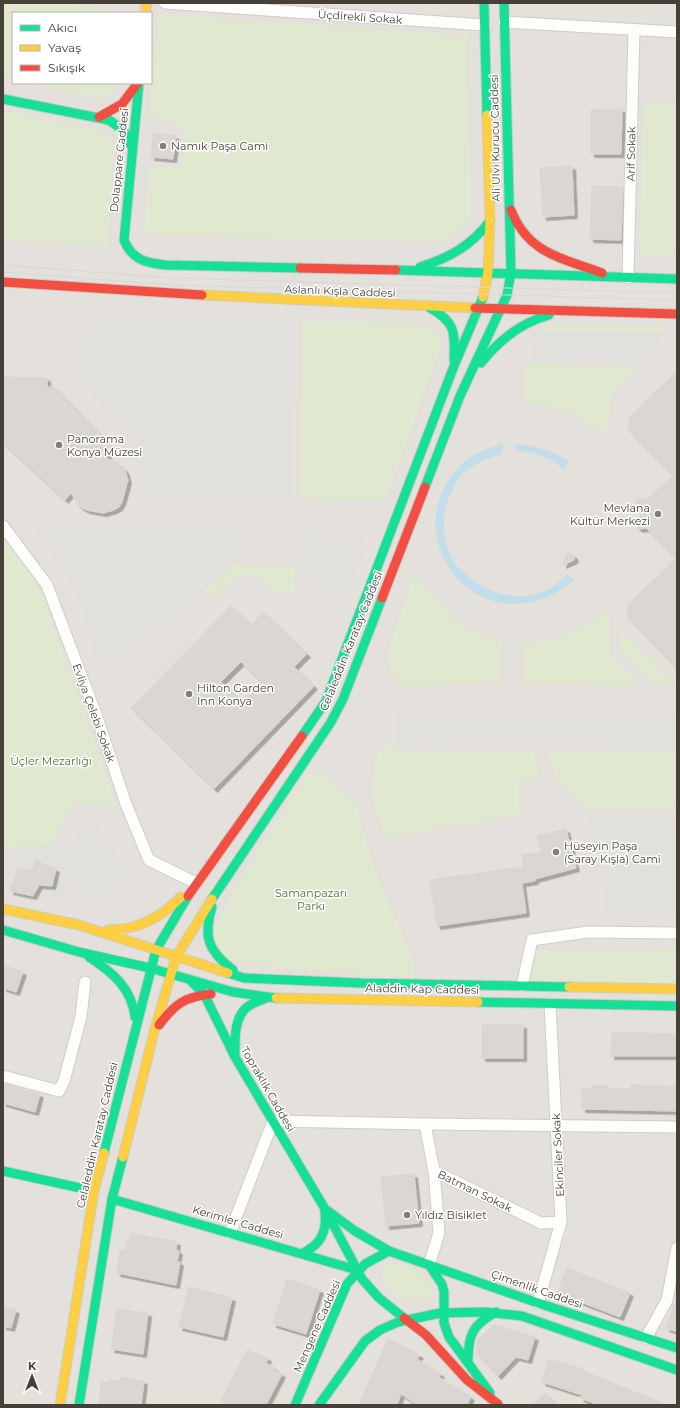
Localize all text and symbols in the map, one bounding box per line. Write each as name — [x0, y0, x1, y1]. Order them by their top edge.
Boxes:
street label: Üçdirekli Sokak — [317, 7, 403, 27]
legend — [12, 12, 152, 84]
text: Akıcı — [48, 20, 77, 35]
text: Yavaş — [48, 40, 81, 55]
text: Sıkışık — [48, 60, 86, 75]
street label: Ali Ulvi Kurucu Caddesi — [487, 74, 503, 202]
street label: Dolappare Caddesi — [107, 107, 131, 213]
street label: Arif Sokak — [624, 126, 638, 182]
place label: Namık Paşa Cami — [171, 139, 268, 153]
marker: Namık Paşa Cami — [158, 141, 168, 151]
street label: Aslanlı Kışla Caddesi — [284, 282, 396, 300]
place label: Panorama Konya Müzesi — [67, 432, 142, 459]
marker: Panorama Konya Müzesi — [54, 440, 64, 450]
place label: Mevlana Kültür Merkezi — [570, 501, 650, 528]
marker: Mevlana Kültür Merkezi — [653, 509, 663, 519]
street label: Celaleddin Karatay Caddesi — [317, 569, 386, 713]
street label: Evliya Çelebi Sokak — [70, 662, 119, 765]
place label: Hilton Garden Inn Konya — [197, 681, 274, 708]
marker: Hilton Garden Inn Konya — [184, 689, 194, 699]
park label: Üçler Mezarlığı — [10, 754, 92, 768]
place label: Hüseyin Paşa (Saray Kışla) Cami — [564, 839, 661, 866]
marker: Hüseyin Paşa (Saray Kışla) Cami — [551, 847, 561, 857]
park label: Samanpazarı Parkı — [275, 886, 347, 913]
street label: Aladdin Kap Caddesi — [365, 981, 479, 997]
street label: Topraklık Caddesi — [238, 1044, 298, 1134]
street label: Celaleddin Karatay Caddesi — [73, 1061, 121, 1209]
street label: Ekinciler Sokak — [549, 1113, 567, 1197]
street label: Batman Sokak — [436, 1167, 515, 1215]
street label: Kerimler Caddesi — [191, 1202, 285, 1242]
place label: Yıldız Bisiklet — [415, 1208, 487, 1222]
marker: Yıldız Bisiklet — [402, 1210, 412, 1220]
street label: Çimenlik Caddesi — [489, 1267, 585, 1311]
street label: Mengene Caddesi — [290, 1278, 344, 1374]
north arrow — [12, 1356, 52, 1396]
text: K — [28, 1359, 37, 1373]

